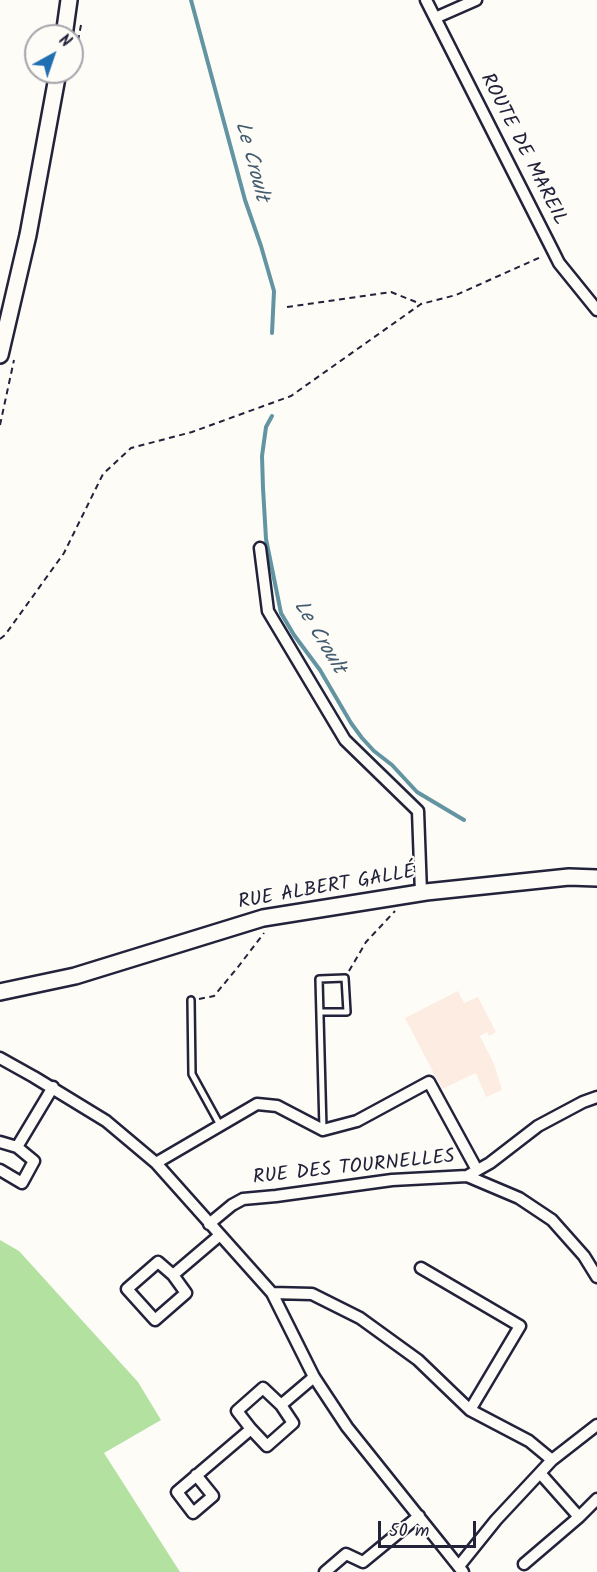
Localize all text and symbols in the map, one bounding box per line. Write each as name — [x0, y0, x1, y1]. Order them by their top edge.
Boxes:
north arrow — [24, 24, 84, 84]
text: N — [53, 29, 77, 54]
street label: ROUTE DE MAREIL — [473, 70, 571, 230]
water label: Le Croult — [227, 119, 273, 205]
water label: Le Croult — [286, 596, 350, 680]
street label: RUE ALBERT GALLÉ — [237, 862, 417, 916]
street label: RUE DES TOURNELLES — [252, 1146, 456, 1192]
scale bar — [381, 1509, 478, 1547]
text: 50 m — [389, 1517, 429, 1546]

